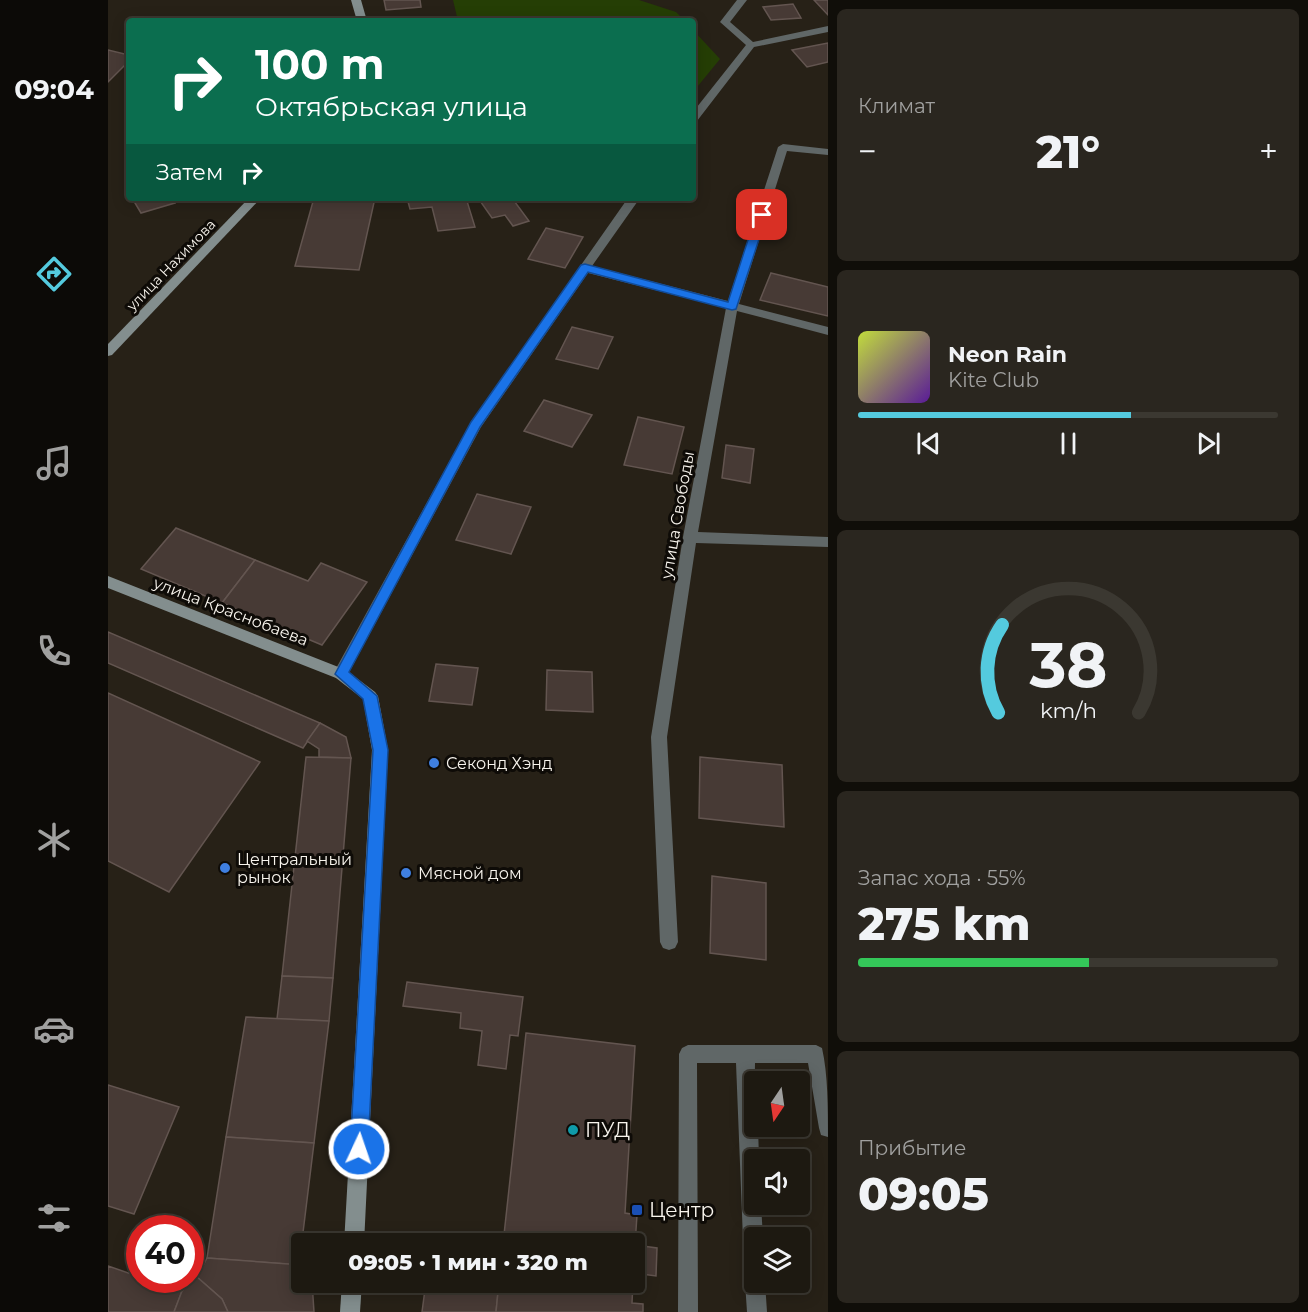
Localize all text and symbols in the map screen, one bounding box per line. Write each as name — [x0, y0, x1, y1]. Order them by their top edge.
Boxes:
text: 100 m — [255, 38, 384, 90]
icon: right — [156, 42, 234, 120]
text: 09:04 — [14, 73, 94, 106]
text: Октябрьская улица — [255, 90, 528, 123]
text: Климат — [858, 94, 935, 118]
text: 21° — [1036, 124, 1100, 179]
text: − — [858, 131, 877, 171]
text: + — [1259, 131, 1278, 171]
icon: right — [235, 156, 268, 189]
text: Затем — [156, 159, 223, 186]
pin — [736, 189, 787, 240]
icon: arrive — [745, 198, 778, 231]
street label: улица Нахимова — [122, 215, 219, 315]
icon: directions — [33, 253, 75, 295]
text: Neon Rain — [948, 341, 1067, 368]
text: Kite Club — [948, 368, 1039, 392]
icon: previous — [912, 427, 945, 460]
icon: pause — [1052, 427, 1085, 460]
icon: next — [1192, 427, 1225, 460]
icon: music — [33, 442, 75, 484]
street label: улица Свободы — [657, 450, 698, 581]
street label: улица Краснобаева — [150, 573, 311, 650]
text: 38 — [1028, 627, 1107, 703]
icon: phone — [33, 630, 75, 672]
text: km/h — [1039, 697, 1097, 723]
place label: Секонд Хэнд — [446, 754, 552, 773]
marker: Секонд Хэнд — [427, 756, 441, 770]
icon: climate — [33, 819, 75, 861]
place label: Центральный рынок — [237, 850, 352, 887]
marker: Центральный рынок — [218, 861, 232, 875]
place label: Мясной дом — [418, 864, 522, 883]
marker: Мясной дом — [399, 866, 413, 880]
text: Запас хода · 55% — [858, 866, 1026, 890]
text: 275 km — [858, 896, 1031, 951]
icon: car — [33, 1008, 75, 1050]
north arrow — [744, 1071, 810, 1137]
map controls — [744, 1071, 810, 1293]
position arrow — [327, 1117, 391, 1181]
place label: ПУД — [585, 1118, 630, 1142]
marker: ПУД — [566, 1123, 580, 1137]
text: Прибытие — [858, 1136, 966, 1160]
button: sound — [744, 1149, 810, 1215]
text: 09:05 — [858, 1166, 989, 1221]
icon: filters — [33, 1197, 75, 1239]
place label: Центр — [649, 1198, 714, 1222]
marker: Центр — [630, 1203, 644, 1217]
speed limit sign: 40 — [126, 1215, 204, 1293]
button: layers — [744, 1227, 810, 1293]
text: 09:05 · 1 мин · 320 m — [348, 1249, 588, 1276]

